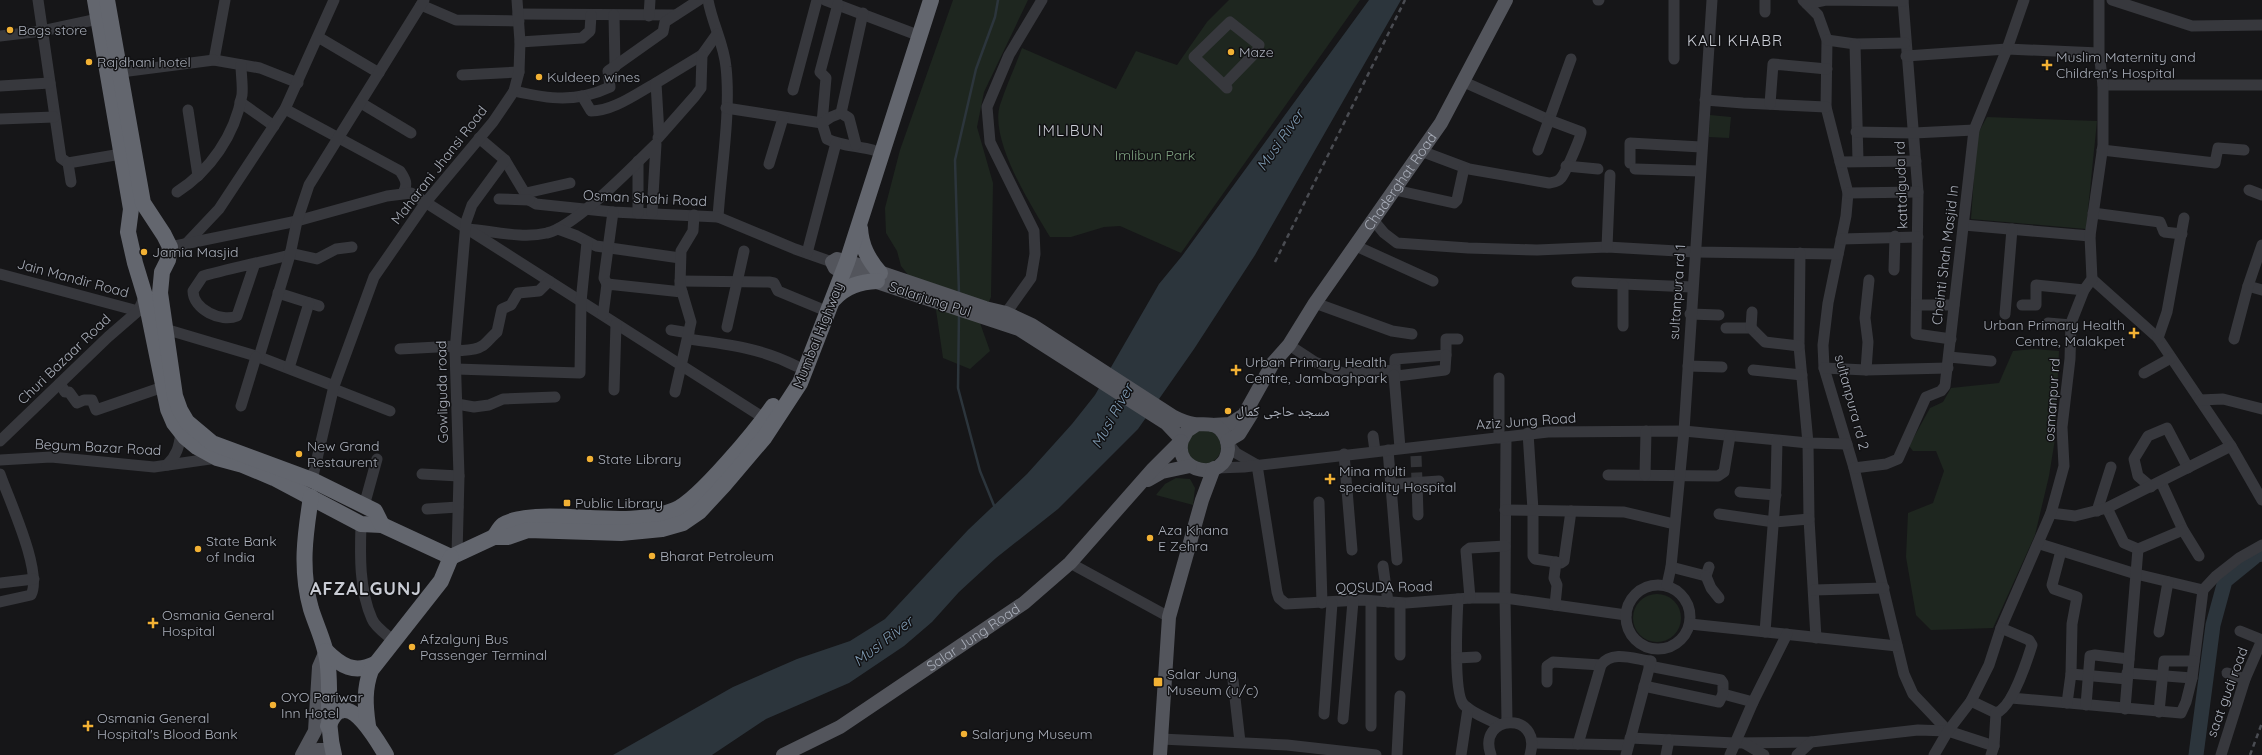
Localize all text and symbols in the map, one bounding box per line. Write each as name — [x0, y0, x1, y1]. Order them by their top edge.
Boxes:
place label: Bags store — [18, 21, 87, 39]
marker: Bags store — [5, 25, 15, 35]
district label: KALI KHABR — [1687, 31, 1783, 50]
place label: Maze — [1239, 43, 1274, 61]
marker: Maze — [1226, 47, 1236, 57]
place label: Muslim Maternity and Children's Hospital — [2056, 48, 2196, 82]
place label: Rajdhani hotel — [97, 53, 191, 71]
marker: Rajdhani hotel — [84, 57, 94, 67]
marker: Muslim Maternity and Children's Hospital — [2041, 59, 2053, 71]
place label: Kuldeep wines — [547, 68, 640, 86]
marker: Kuldeep wines — [534, 72, 544, 82]
street label: Maharani Jhansi Road — [387, 102, 491, 228]
water label: Musi River — [1252, 104, 1309, 174]
district label: IMLIBUN — [1038, 121, 1104, 140]
street label: Chaderghat Road — [1360, 129, 1441, 234]
street label: kattalguda rd — [1890, 141, 1912, 229]
park label: Imlibun Park — [1115, 146, 1195, 164]
street label: Cheinti Shah Masjid ln — [1927, 184, 1963, 326]
street label: Osman Shahi Road — [582, 186, 708, 210]
place label: Jamia Masjid — [152, 243, 238, 261]
street label: sultanpura rd 1 — [1665, 244, 1689, 340]
marker: Jamia Masjid — [139, 247, 149, 257]
street label: Jain Mandir Road — [15, 254, 131, 302]
street label: Salarjung Pul — [887, 277, 973, 321]
street label: Mumbai Highway — [789, 279, 847, 391]
street label: Churi Bazaar Road — [14, 310, 114, 408]
place label: Urban Primary Health Centre, Malakpet — [1983, 316, 2125, 350]
marker: Urban Primary Health Centre, Malakpet — [2128, 327, 2140, 339]
street label: Gowliguda road — [432, 340, 452, 444]
street label: sultanpura rd 2 — [1831, 352, 1873, 452]
place label: Urban Primary Health Centre, Jambaghpark — [1245, 353, 1387, 387]
street label: osmanpur rd — [2040, 358, 2064, 442]
marker: Urban Primary Health Centre, Jambaghpark — [1230, 364, 1242, 376]
water label: Musi River — [1087, 379, 1139, 452]
place label: مسجد حاجی کمال — [1236, 402, 1330, 420]
marker: مسجد حاجی کمال — [1223, 406, 1233, 416]
street label: Aziz Jung Road — [1475, 409, 1577, 433]
street label: Begum Bazar Road — [34, 435, 162, 459]
place label: New Grand Restaurent — [307, 437, 379, 471]
marker: New Grand Restaurent — [294, 449, 304, 459]
place label: State Library — [598, 450, 681, 468]
marker: State Library — [585, 454, 595, 464]
place label: Mina multi speciality Hospital — [1339, 462, 1456, 496]
marker: Mina multi speciality Hospital — [1324, 473, 1336, 485]
place label: Public Library — [575, 494, 663, 512]
marker: Public Library — [562, 498, 572, 508]
place label: Aza Khana E Zehra — [1158, 521, 1229, 555]
place label: State Bank of India — [206, 532, 277, 566]
marker: Aza Khana E Zehra — [1145, 533, 1155, 543]
marker: State Bank of India — [193, 544, 203, 554]
place label: Bharat Petroleum — [660, 547, 774, 565]
marker: Bharat Petroleum — [647, 551, 657, 561]
district label: AFZALGUNJ — [310, 577, 422, 600]
street label: QQSUDA Road — [1335, 577, 1433, 597]
street label: Salar Jung Road — [923, 599, 1023, 675]
place label: Osmania General Hospital — [162, 606, 275, 640]
water label: Musi River — [849, 610, 918, 670]
marker: Osmania General Hospital — [147, 617, 159, 629]
place label: Afzalgunj Bus Passenger Terminal — [420, 630, 547, 664]
marker: Afzalgunj Bus Passenger Terminal — [407, 642, 417, 652]
street label: saat gudi road — [2202, 644, 2252, 740]
place label: Salar Jung Museum (u/c) — [1167, 665, 1259, 699]
marker: Salar Jung Museum (u/c) — [1152, 676, 1164, 688]
place label: OYO Pariwar Inn Hotel — [281, 688, 364, 722]
marker: OYO Pariwar Inn Hotel — [268, 700, 278, 710]
place label: Osmania General Hospital's Blood Bank — [97, 709, 238, 743]
marker: Osmania General Hospital's Blood Bank — [82, 720, 94, 732]
place label: Salarjung Museum — [972, 725, 1092, 743]
marker: Salarjung Museum — [959, 729, 969, 739]

